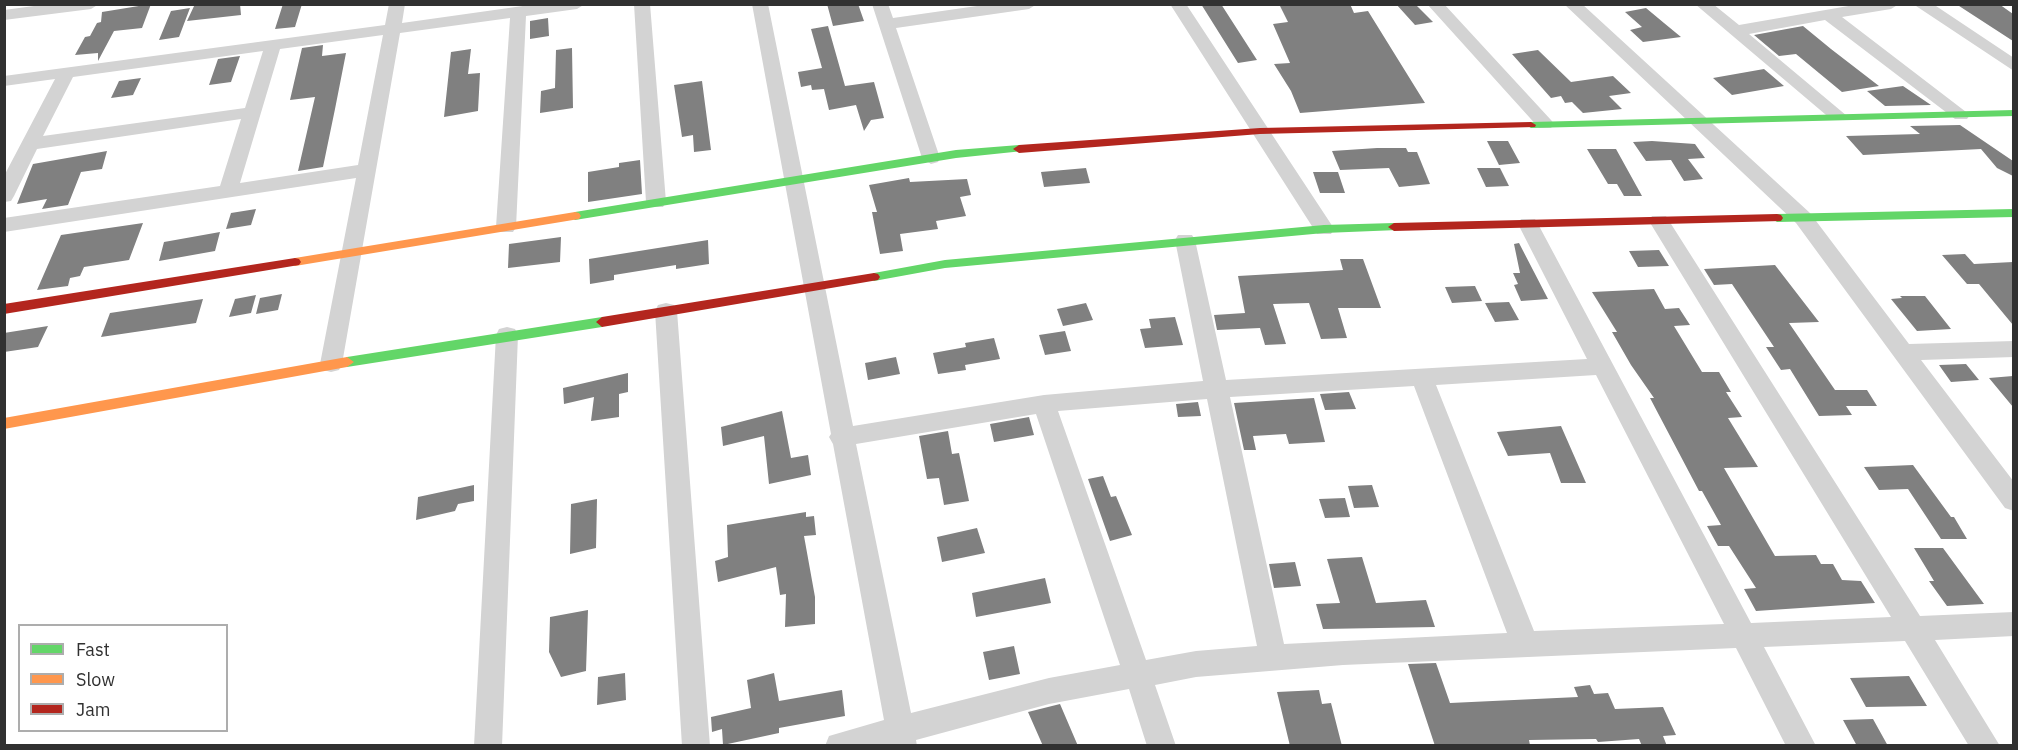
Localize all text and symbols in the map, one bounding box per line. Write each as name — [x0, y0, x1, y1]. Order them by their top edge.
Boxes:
legend — [18, 624, 228, 732]
text: Fast — [76, 638, 110, 661]
text: Slow — [76, 668, 115, 691]
text: Jam — [76, 698, 111, 721]

